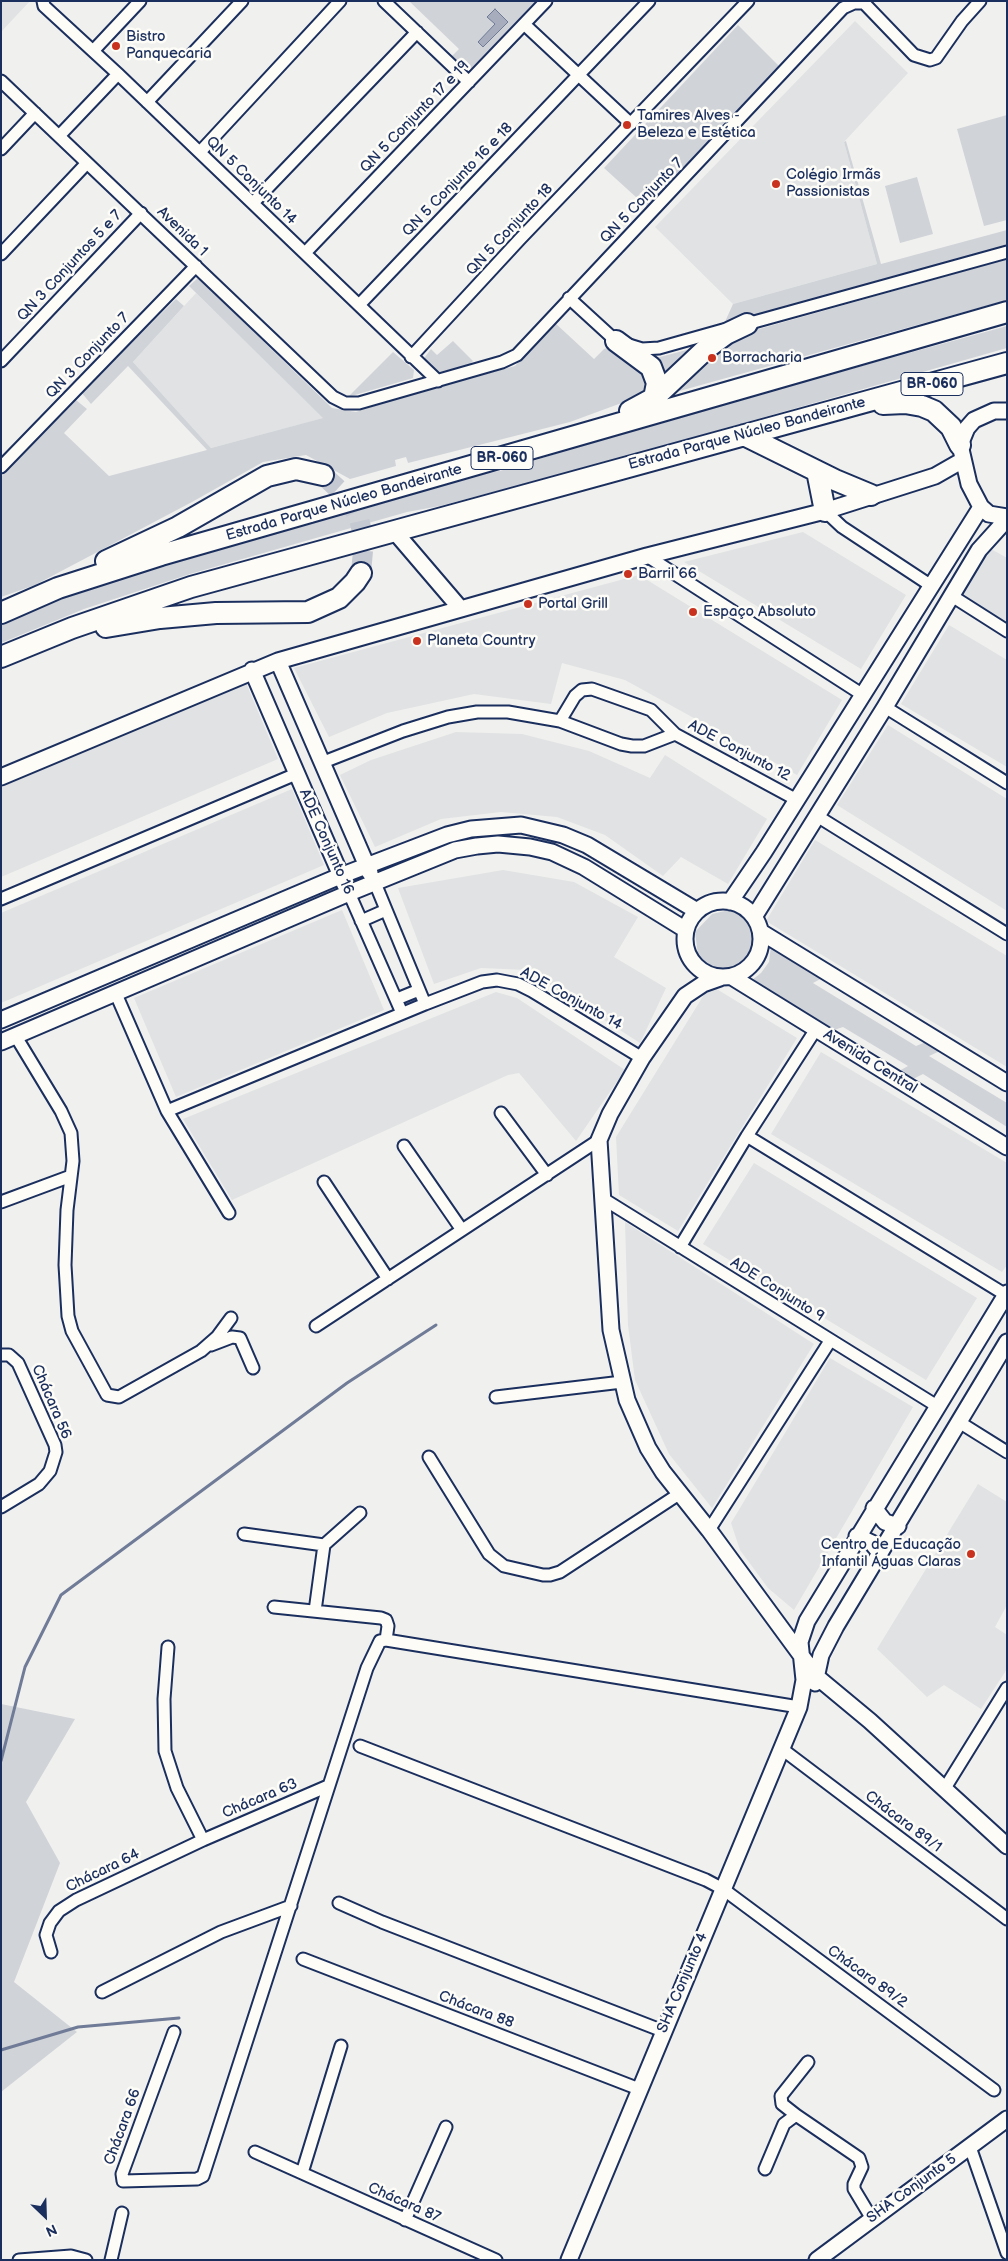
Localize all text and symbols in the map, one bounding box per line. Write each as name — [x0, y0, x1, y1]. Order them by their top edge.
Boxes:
place label: Bistro Panquecaria — [126, 28, 212, 63]
marker: Bistro Panquecaria — [110, 40, 122, 52]
street label: QN 5 Conjunto 17 e 19 — [357, 57, 473, 177]
place label: Tamires Alves - Beleza e Estética — [637, 107, 756, 142]
street label: QN 5 Conjunto 16 e 18 — [399, 119, 517, 241]
marker: Tamires Alves - Beleza e Estética — [621, 119, 633, 131]
street label: QN 5 Conjunto 14 — [202, 133, 300, 229]
street label: QN 5 Conjunto 7 — [597, 155, 687, 247]
place label: Colégio Irmãs Passionistas — [786, 166, 881, 201]
marker: Colégio Irmãs Passionistas — [770, 178, 782, 190]
street label: QN 5 Conjunto 18 — [463, 180, 557, 280]
street label: Avenida 1 — [153, 203, 211, 261]
street label: QN 3 Conjuntos 5 e 7 — [14, 207, 126, 325]
street label: QN 3 Conjunto 7 — [42, 309, 134, 403]
place label: Borracharia — [722, 349, 802, 367]
marker: Borracharia — [706, 352, 718, 364]
road number: BR-060 — [901, 372, 963, 396]
street label: Estrada Parque Núcleo Bandeirante — [626, 394, 868, 474]
road number: BR-060 — [471, 446, 533, 469]
street label: Estrada Parque Núcleo Bandeirante — [224, 461, 464, 545]
place label: Barril 66 — [638, 565, 697, 583]
marker: Barril 66 — [622, 568, 634, 580]
place label: Portal Grill — [538, 595, 608, 613]
marker: Portal Grill — [522, 598, 534, 610]
place label: Espaço Absoluto — [703, 603, 816, 621]
marker: Espaço Absoluto — [687, 606, 699, 618]
place label: Planeta Country — [427, 632, 536, 650]
marker: Planeta Country — [411, 635, 423, 647]
street label: ADE Conjunto 12 — [685, 716, 793, 786]
street label: ADE Conjunto 16 — [295, 786, 357, 898]
street label: ADE Conjunto 14 — [517, 964, 625, 1034]
street label: Avenida Central — [820, 1026, 920, 1098]
street label: ADE Conjunto 9 — [727, 1254, 827, 1326]
street label: Chácara 56 — [27, 1362, 75, 1442]
place label: Centro de Educação Infantil Águas Claras — [821, 1536, 961, 1571]
marker: Centro de Educação Infantil Águas Claras — [965, 1548, 977, 1560]
street label: Chácara 63 — [220, 1775, 300, 1823]
street label: Chácara 89/1 — [861, 1787, 945, 1857]
street label: Chácara 64 — [63, 1845, 143, 1897]
street label: SHA Conjunto 4 — [654, 1930, 712, 2036]
street label: Chácara 89/2 — [823, 1942, 911, 2012]
street label: Chácara 88 — [436, 1987, 516, 2033]
street label: Chácara 66 — [101, 2086, 145, 2168]
street label: SHA Conjunto 5 — [864, 2150, 960, 2228]
street label: Chácara 87 — [365, 2179, 443, 2227]
north arrow — [20, 2191, 70, 2241]
text: N — [43, 2220, 60, 2240]

